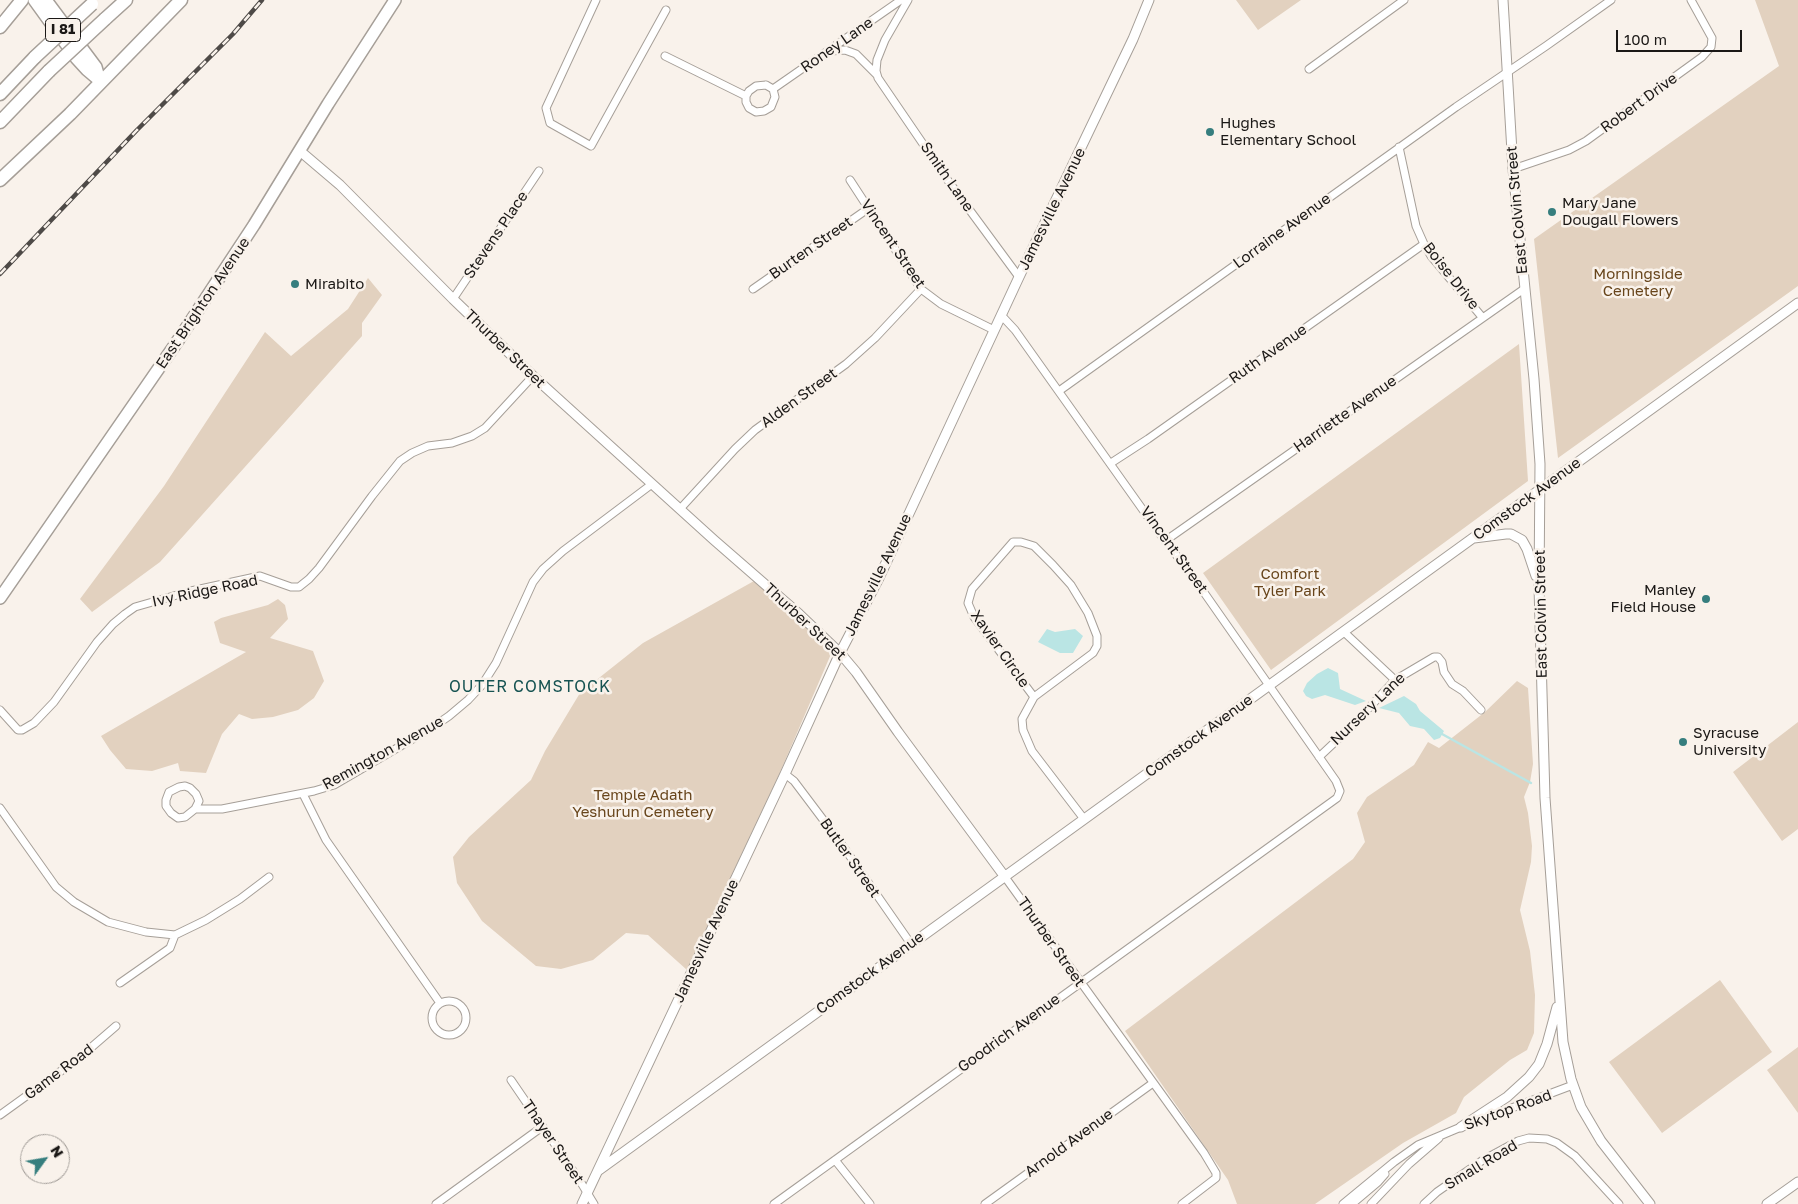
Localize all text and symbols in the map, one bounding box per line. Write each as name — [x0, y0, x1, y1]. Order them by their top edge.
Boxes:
street label: Roney Lane — [797, 14, 877, 76]
road number: I 81 — [46, 18, 80, 42]
scale bar — [1618, 20, 1744, 52]
text: 100 m — [1624, 30, 1667, 48]
street label: Robert Drive — [1597, 69, 1681, 137]
place label: Hughes Elementary School — [1220, 114, 1356, 149]
marker: Hughes Elementary School — [1204, 126, 1216, 138]
street label: Smith Lane — [916, 139, 978, 215]
street label: Jamesville Avenue — [1015, 145, 1089, 273]
street label: East Colvin Street — [1502, 145, 1532, 275]
street label: Stevens Place — [460, 188, 532, 282]
street label: Lorraine Avenue — [1230, 190, 1334, 272]
place label: Mary Jane Dougall Flowers — [1562, 194, 1679, 229]
street label: Vincent Street — [857, 196, 929, 292]
marker: Mary Jane Dougall Flowers — [1546, 206, 1558, 218]
street label: Burten Street — [766, 213, 856, 283]
street label: East Brighton Avenue — [152, 234, 254, 372]
street label: Boise Drive — [1419, 239, 1483, 313]
park label: Morningside Cemetery — [1593, 265, 1683, 300]
place label: Mirabito — [305, 275, 364, 293]
marker: Mirabito — [289, 278, 301, 290]
street label: Thurber Street — [461, 306, 549, 392]
street label: Ruth Avenue — [1226, 321, 1310, 387]
street label: Alden Street — [757, 364, 841, 432]
street label: Harriette Avenue — [1290, 372, 1400, 456]
street label: Comstock Avenue — [1470, 454, 1584, 544]
street label: Vincent Street — [1136, 503, 1212, 597]
street label: Jamesville Avenue — [841, 511, 915, 639]
street label: East Colvin Street — [1531, 550, 1551, 678]
park label: Comfort Tyler Park — [1254, 565, 1326, 600]
street label: Ivy Ridge Road — [151, 571, 259, 611]
street label: Thurber Street — [760, 579, 850, 665]
place label: Manley Field House — [1611, 581, 1696, 616]
marker: Manley Field House — [1700, 593, 1712, 605]
street label: Xavier Circle — [967, 607, 1033, 691]
street label: Nursery Lane — [1327, 669, 1409, 749]
district label: OUTER COMSTOCK — [447, 677, 613, 697]
street label: Comstock Avenue — [1142, 691, 1256, 781]
street label: Remington Avenue — [319, 712, 447, 794]
place label: Syracuse University — [1693, 724, 1767, 759]
marker: Syracuse University — [1677, 736, 1689, 748]
park label: Temple Adath Yeshurun Cemetery — [572, 786, 714, 821]
street label: Butler Street — [816, 815, 884, 901]
street label: Jamesville Avenue — [670, 876, 742, 1006]
street label: Thurber Street — [1013, 894, 1089, 990]
street label: Comstock Avenue — [813, 928, 927, 1018]
street label: Goodrich Avenue — [954, 990, 1064, 1076]
street label: Game Road — [21, 1040, 97, 1104]
street label: Skytop Road — [1462, 1086, 1554, 1134]
street label: Thayer Street — [518, 1097, 588, 1187]
street label: Arnold Avenue — [1021, 1105, 1117, 1181]
north arrow — [20, 1134, 70, 1184]
street label: Small Road — [1441, 1136, 1521, 1194]
text: N — [47, 1142, 67, 1160]

